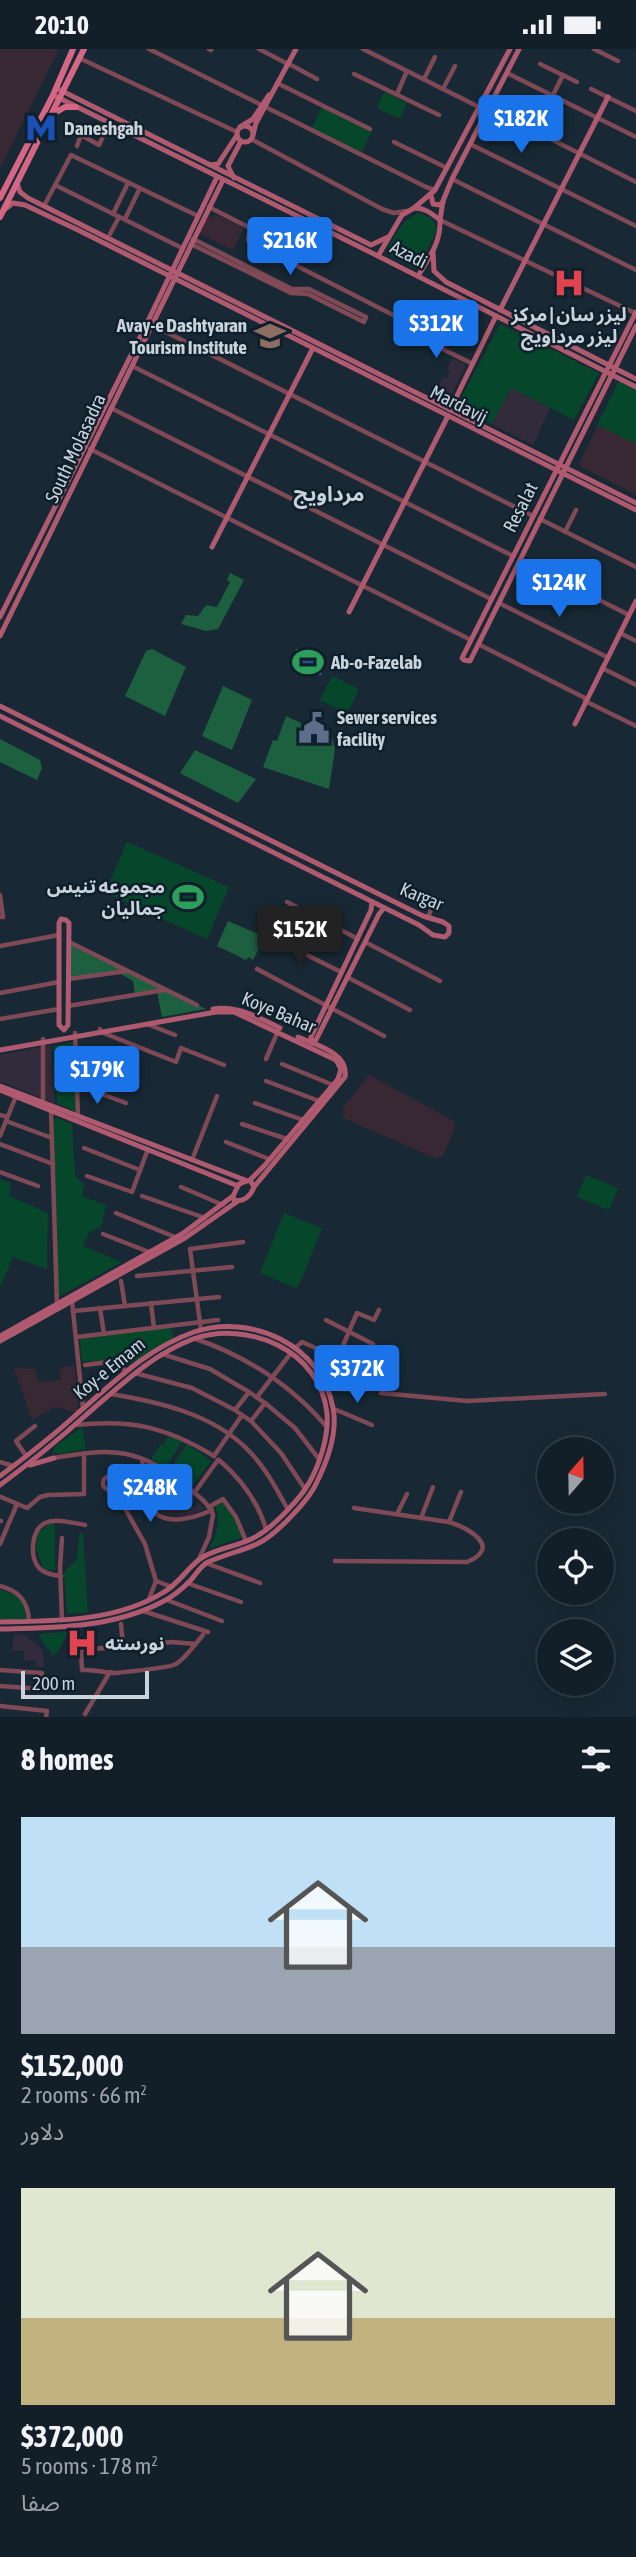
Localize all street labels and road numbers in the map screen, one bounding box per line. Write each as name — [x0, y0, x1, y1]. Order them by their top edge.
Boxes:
street label: Azadi — [387, 235, 431, 273]
street label: Mardavij — [427, 380, 491, 428]
street label: South Molasadra — [40, 390, 110, 506]
street label: Resalat — [498, 478, 542, 536]
street label: Kargar — [397, 877, 447, 915]
street label: Koye Bahar — [239, 987, 320, 1038]
street label: Koy-e Emam — [69, 1332, 149, 1404]

